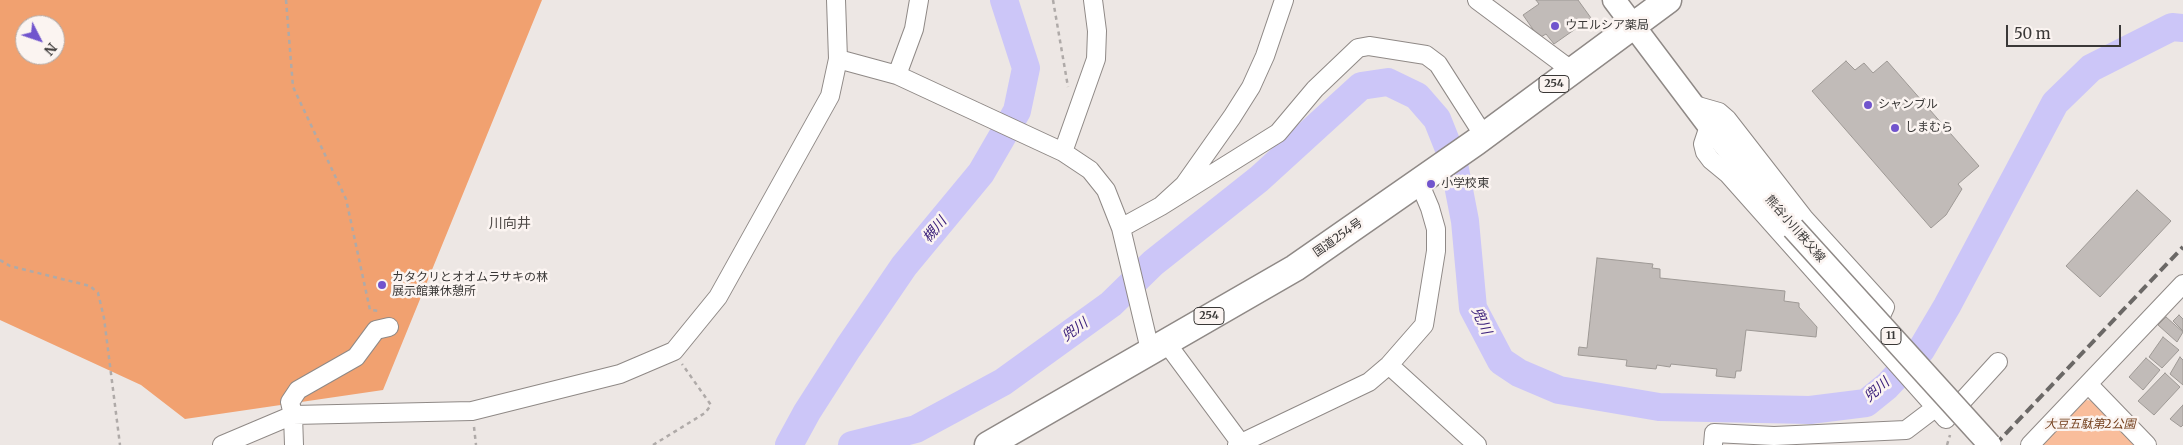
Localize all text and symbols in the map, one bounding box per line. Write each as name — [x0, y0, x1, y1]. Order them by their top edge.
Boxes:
north arrow — [15, 15, 65, 65]
scale bar — [2008, 15, 2123, 47]
place label: ウエルシア薬局 — [1565, 19, 1649, 33]
marker: ウエルシア薬局 — [1549, 20, 1561, 32]
text: 50 m — [2014, 24, 2051, 43]
text: N — [40, 39, 61, 59]
road number: 254 — [1539, 76, 1569, 92]
place label: シャンブル — [1878, 98, 1938, 112]
marker: シャンブル — [1862, 99, 1874, 111]
place label: しまむら — [1905, 121, 1953, 135]
marker: しまむら — [1889, 122, 1901, 134]
place label: 小学校東 — [1441, 177, 1489, 191]
marker: 小学校東 — [1425, 178, 1437, 190]
street label: 熊谷小川秩父線 — [1762, 193, 1828, 265]
water label: 槻川 — [920, 214, 950, 246]
district label: 川向井 — [489, 216, 531, 232]
street label: 国道254号 — [1311, 216, 1365, 260]
place label: カタクリとオオムラサキの林 展示館兼休憩所 — [392, 271, 548, 299]
marker: カタクリとオオムラサキの林 展示館兼休憩所 — [376, 279, 388, 291]
water label: 兜川 — [1468, 305, 1494, 337]
road number: 254 — [1194, 308, 1224, 324]
water label: 兜川 — [1059, 315, 1091, 345]
road number: 11 — [1881, 328, 1901, 344]
water label: 兜川 — [1861, 374, 1893, 406]
park label: 大豆五駄第2公園 — [2045, 418, 2135, 432]

